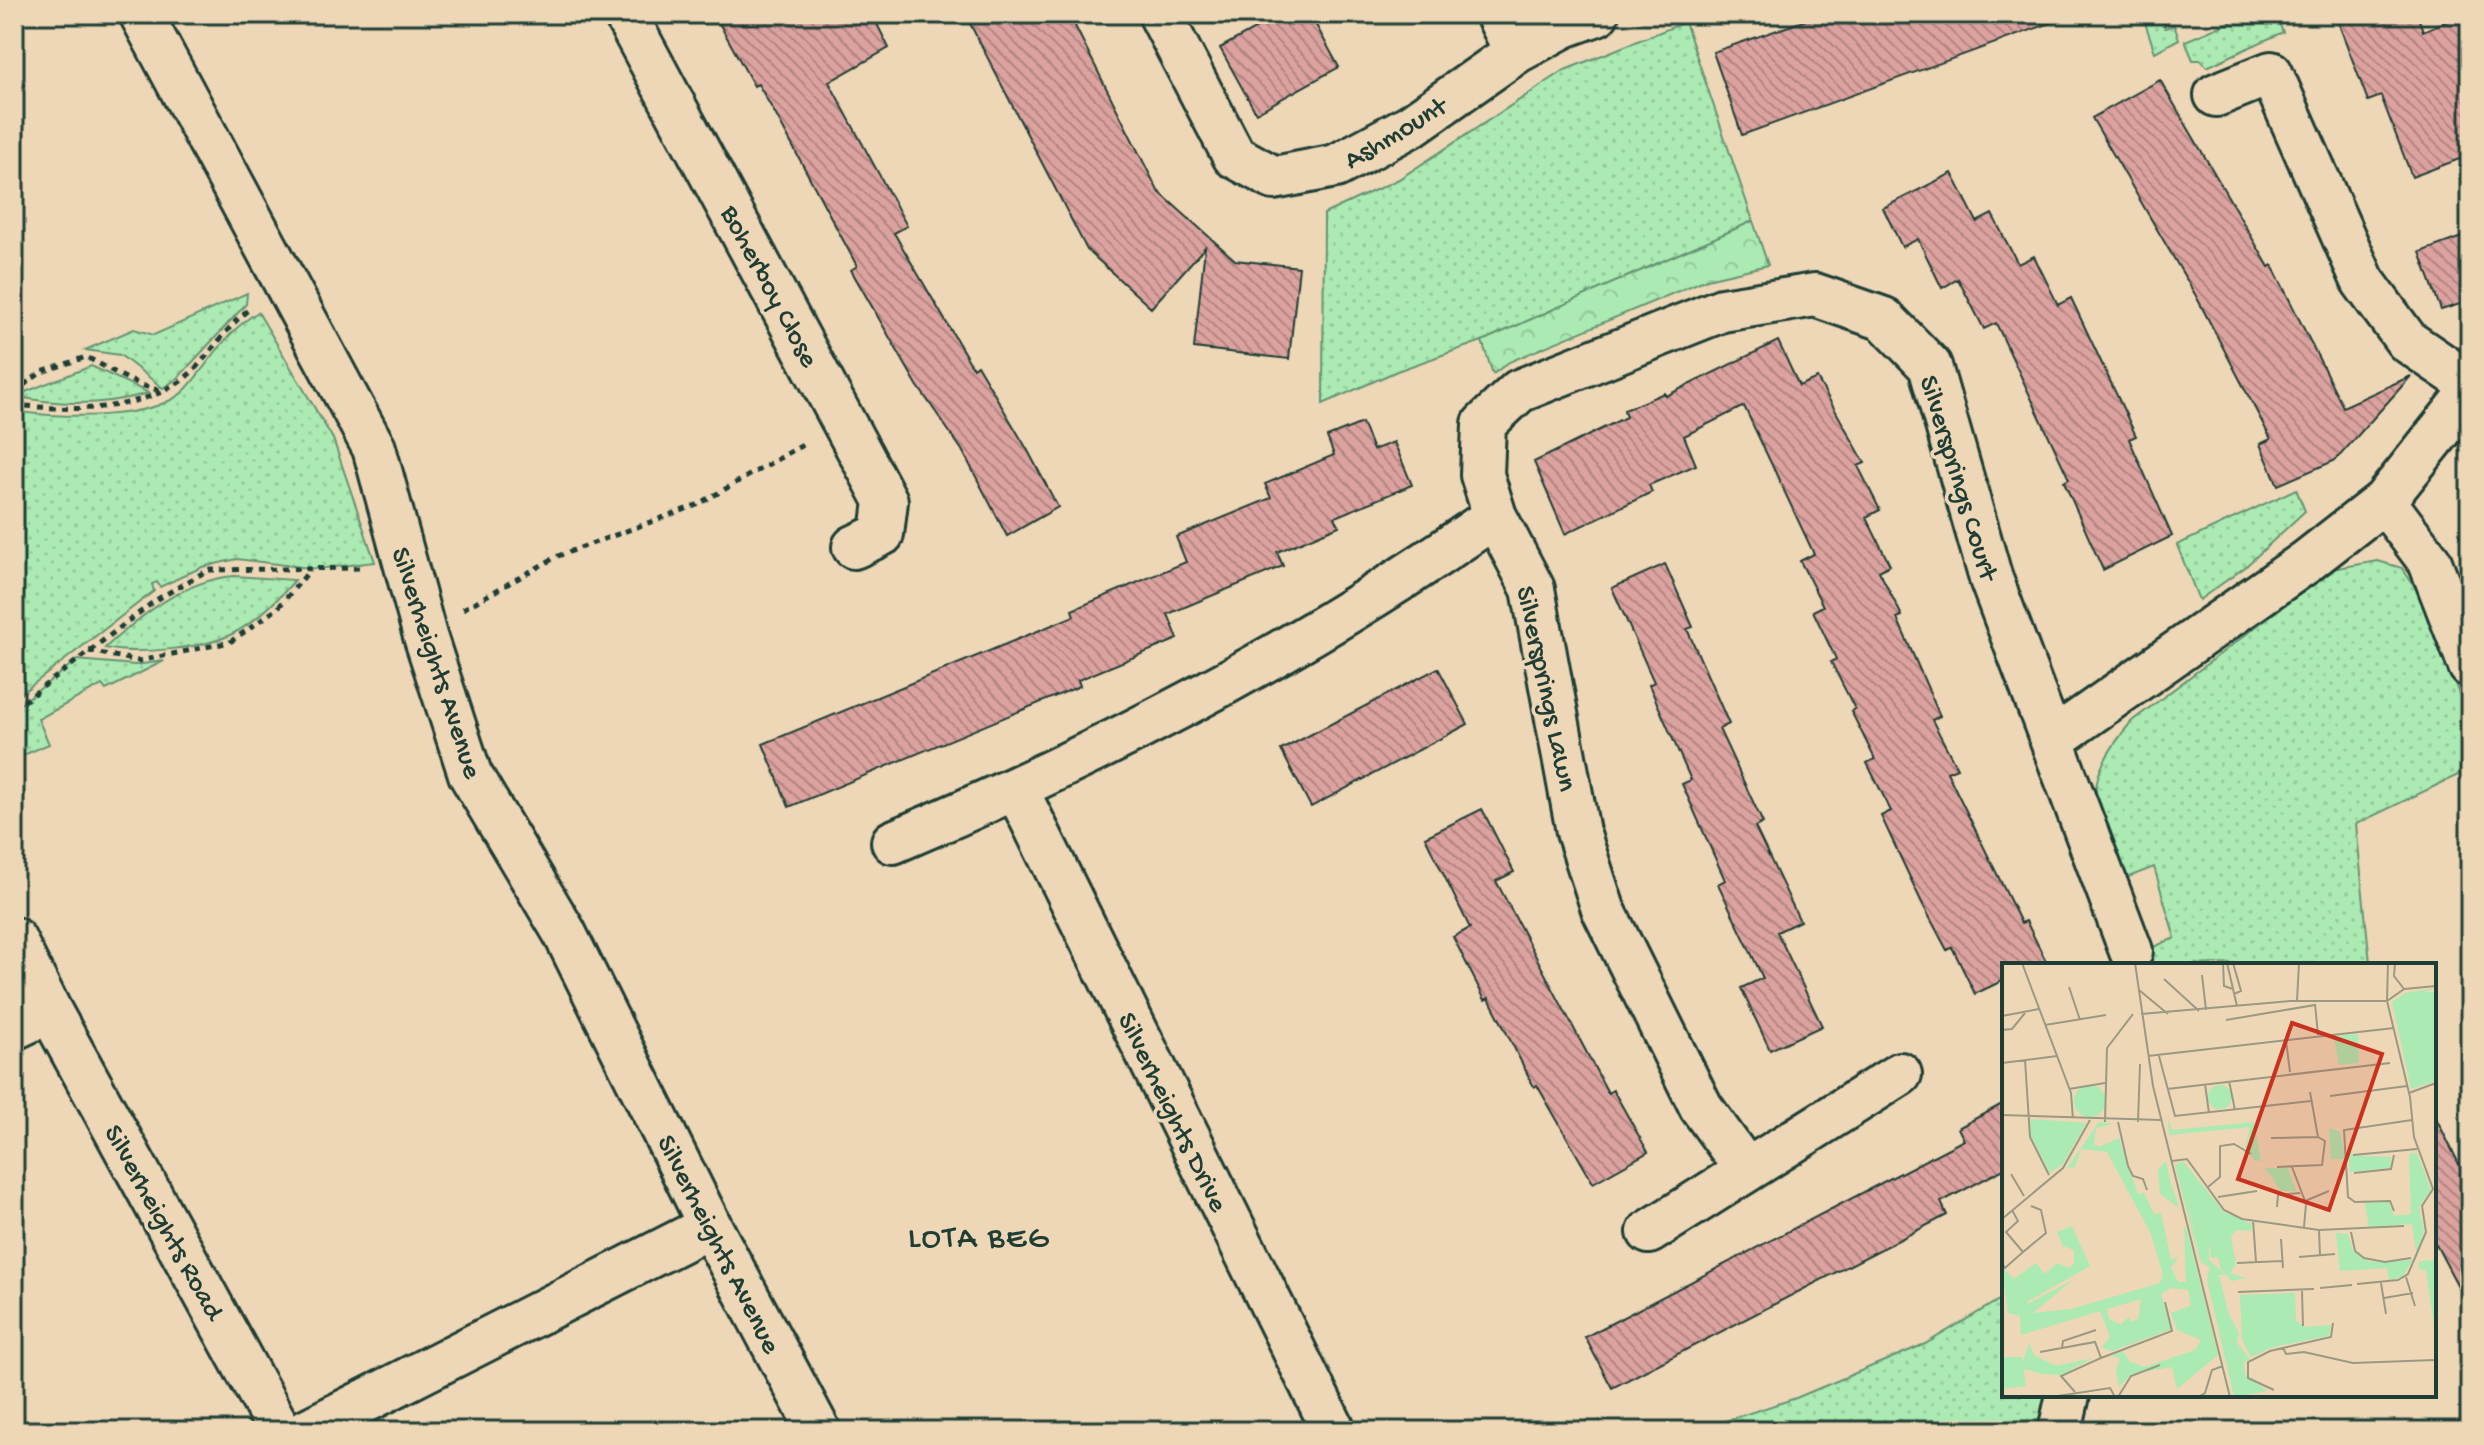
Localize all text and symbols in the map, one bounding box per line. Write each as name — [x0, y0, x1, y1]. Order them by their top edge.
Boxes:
street label: Ashmount — [1339, 90, 1456, 178]
street label: Boherboy Close — [711, 200, 825, 374]
street label: Silversprings Court — [1910, 372, 2004, 587]
street label: Silverheights Avenue — [382, 544, 488, 784]
street label: Silversprings Lawn — [1507, 583, 1583, 795]
inset map — [2002, 963, 2436, 1397]
street label: Silverheights Drive — [1108, 1008, 1234, 1219]
street label: Silverheights Road — [95, 1120, 231, 1329]
street label: Silverheights Avenue — [648, 1130, 787, 1360]
district label: LOTA BEG — [908, 1221, 1050, 1259]

